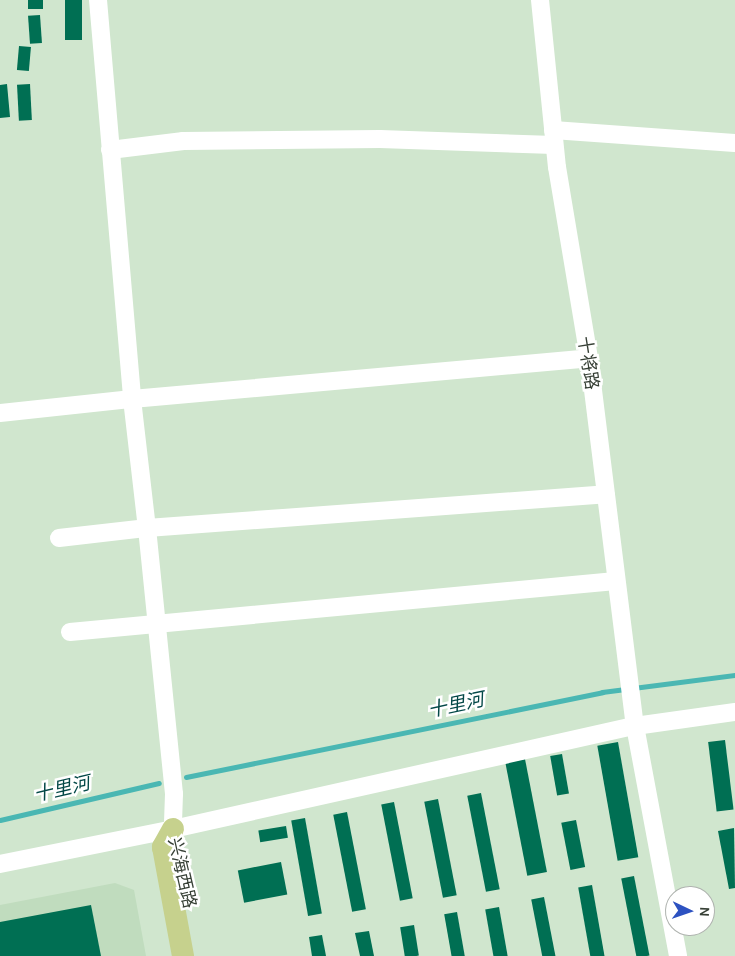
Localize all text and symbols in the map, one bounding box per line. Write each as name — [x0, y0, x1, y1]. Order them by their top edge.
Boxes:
street label: 十将路 — [573, 335, 603, 391]
water label: 十里河 — [426, 689, 486, 723]
water label: 十里河 — [32, 772, 92, 808]
street label: 兴海西路 — [163, 835, 201, 911]
north arrow — [665, 886, 715, 936]
text: N — [696, 906, 713, 917]

